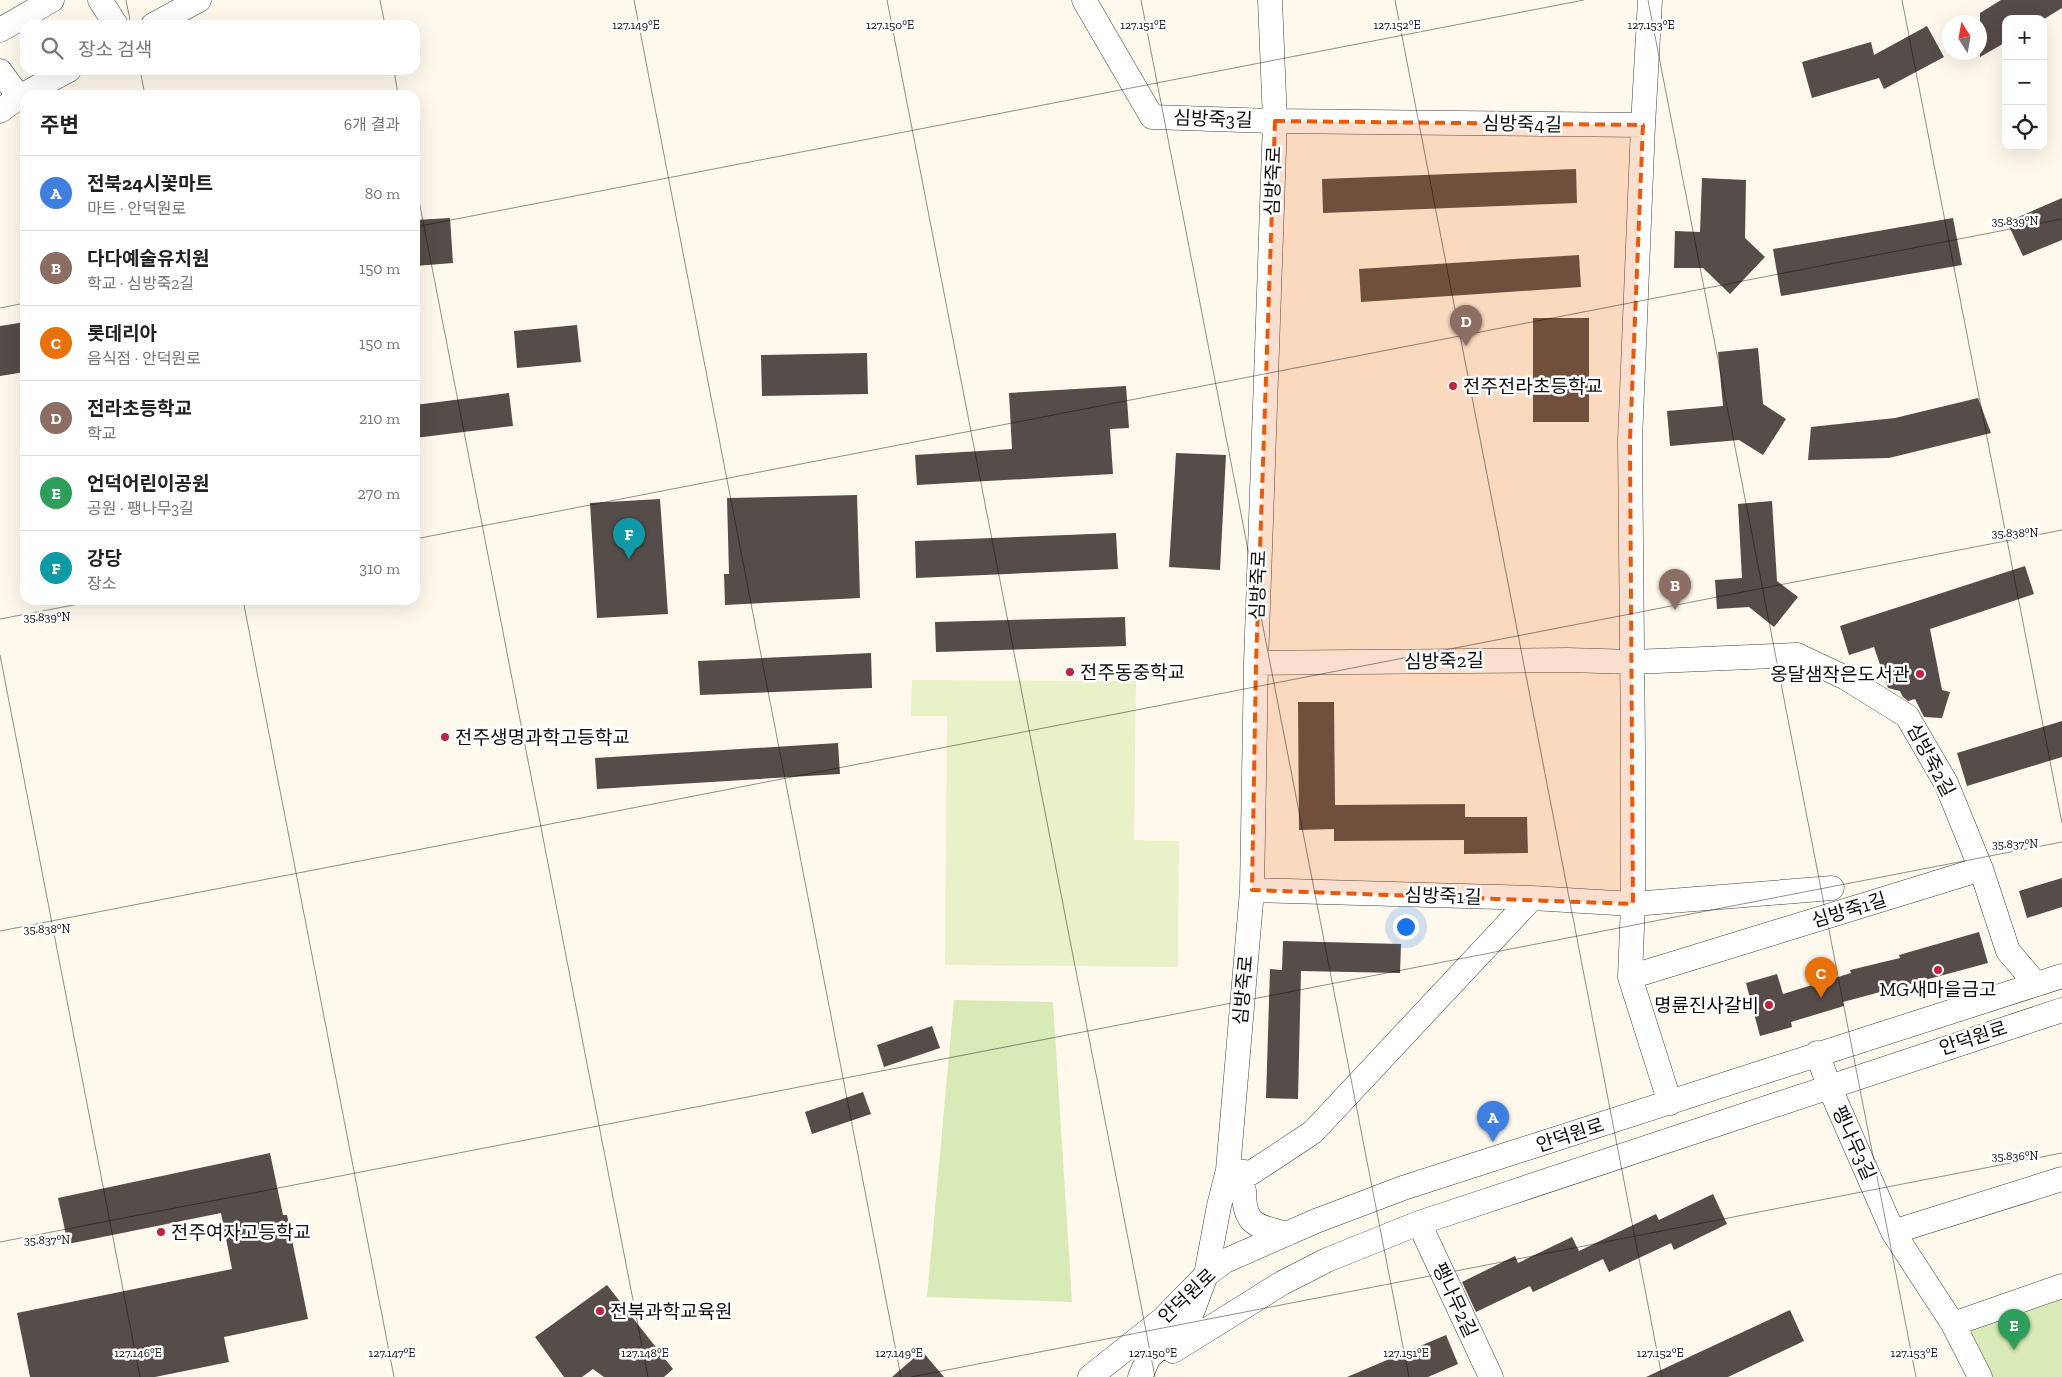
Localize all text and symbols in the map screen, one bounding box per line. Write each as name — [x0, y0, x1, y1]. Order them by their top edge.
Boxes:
north arrow — [1942, 15, 1987, 60]
map controls — [2002, 15, 2047, 150]
button: + — [2002, 15, 2047, 60]
text: 127.149°E — [612, 18, 660, 32]
text: 127.150°E — [866, 18, 914, 32]
text: 127.151°E — [1120, 18, 1166, 32]
text: 127.152°E — [1373, 18, 1421, 32]
text: 127.153°E — [1628, 18, 1674, 32]
search box — [20, 20, 420, 75]
icon: search — [38, 34, 66, 62]
text: 장소 검색 — [78, 38, 152, 61]
button: − — [2002, 60, 2047, 105]
button: locate — [2002, 105, 2047, 150]
street label: 심방죽3길 — [1173, 106, 1253, 132]
text: 주변 — [40, 112, 79, 137]
street label: 심방죽4길 — [1482, 112, 1562, 136]
text: 6개 결과 — [344, 115, 400, 134]
street label: 심방죽로 — [1260, 146, 1286, 216]
text: 전북24시꽃마트 — [87, 172, 213, 195]
text: A — [51, 184, 62, 203]
text: 80 m — [365, 184, 400, 203]
text: 마트 · 안덕원로 — [87, 199, 186, 218]
text: 35.839°N — [1992, 214, 2039, 228]
text: 다다예술유치원 — [87, 247, 209, 270]
text: B — [51, 259, 61, 278]
text: 150 m — [359, 259, 400, 278]
text: 학교 · 심방죽2길 — [87, 274, 194, 293]
pin: D — [1450, 305, 1482, 346]
text: 롯데리아 — [87, 322, 157, 345]
text: C — [51, 334, 61, 353]
text: 150 m — [359, 334, 400, 353]
text: 음식점 · 안덕원로 — [87, 349, 201, 368]
place label: 전주전라초등학교 — [1463, 375, 1603, 398]
marker: 전주전라초등학교 — [1447, 380, 1459, 392]
text: 전라초등학교 — [87, 397, 192, 420]
text: D — [50, 409, 62, 428]
text: 210 m — [359, 409, 400, 428]
text: 학교 — [87, 424, 116, 443]
text: 언덕어린이공원 — [87, 472, 209, 495]
text: E — [51, 484, 61, 503]
text: 270 m — [358, 484, 400, 503]
text: 공원 · 팽나무3길 — [87, 499, 194, 518]
pin: F — [613, 518, 645, 559]
text: 35.838°N — [1992, 526, 2039, 540]
text: 강당 — [87, 547, 122, 570]
street label: 심방죽로 — [1245, 550, 1271, 620]
text: F — [51, 559, 61, 578]
text: 310 m — [359, 559, 400, 578]
pin: B — [1659, 569, 1691, 610]
text: 장소 — [87, 574, 116, 593]
text: 35.839°N — [24, 610, 71, 624]
street label: 심방죽2길 — [1404, 649, 1484, 673]
place label: 전주동중학교 — [1080, 661, 1185, 684]
place label: 옹달샘작은도서관 — [1770, 663, 1910, 686]
marker: 전주동중학교 — [1064, 666, 1076, 678]
marker: 옹달샘작은도서관 — [1914, 668, 1926, 680]
street label: 심방죽2길 — [1902, 719, 1960, 801]
place label: 전주생명과학고등학교 — [455, 726, 630, 749]
marker: 전주생명과학고등학교 — [439, 731, 451, 743]
text: 35.837°N — [1992, 837, 2038, 851]
street label: 심방죽1길 — [1404, 883, 1482, 909]
street label: 심방죽1길 — [1809, 888, 1889, 932]
your location — [1393, 914, 1419, 940]
text: 35.838°N — [24, 922, 71, 936]
street label: 심방죽로 — [1228, 954, 1258, 1026]
pin: C — [1805, 957, 1837, 998]
marker: MG새마을금고 — [1932, 964, 1944, 976]
place label: MG새마을금고 — [1879, 978, 1997, 1001]
place label: 명륜진사갈비 — [1654, 994, 1759, 1017]
marker: 명륜진사갈비 — [1763, 999, 1775, 1011]
street label: 안덕원로 — [1936, 1016, 2010, 1060]
pin: A — [1477, 1101, 1509, 1142]
street label: 팽나무3길 — [1827, 1102, 1881, 1184]
street label: 안덕원로 — [1533, 1113, 1607, 1157]
text: 35.836°N — [1992, 1149, 2039, 1163]
place label: 전주여자고등학교 — [171, 1221, 311, 1244]
marker: 전주여자고등학교 — [155, 1226, 167, 1238]
text: 35.837°N — [24, 1233, 70, 1247]
street label: 팽나무2길 — [1428, 1259, 1482, 1341]
street label: 안덕원로 — [1154, 1264, 1220, 1328]
place label: 전북과학교육원 — [610, 1300, 732, 1323]
marker: 전북과학교육원 — [594, 1305, 606, 1317]
pin: E — [1998, 1309, 2030, 1350]
text: 127.146°E — [114, 1346, 162, 1360]
text: 127.147°E — [369, 1346, 415, 1360]
text: 127.148°E — [621, 1346, 669, 1360]
text: 127.149°E — [875, 1346, 923, 1360]
text: 127.150°E — [1129, 1346, 1177, 1360]
text: 127.151°E — [1383, 1346, 1429, 1360]
text: 127.152°E — [1636, 1346, 1684, 1360]
text: 127.153°E — [1891, 1346, 1937, 1360]

